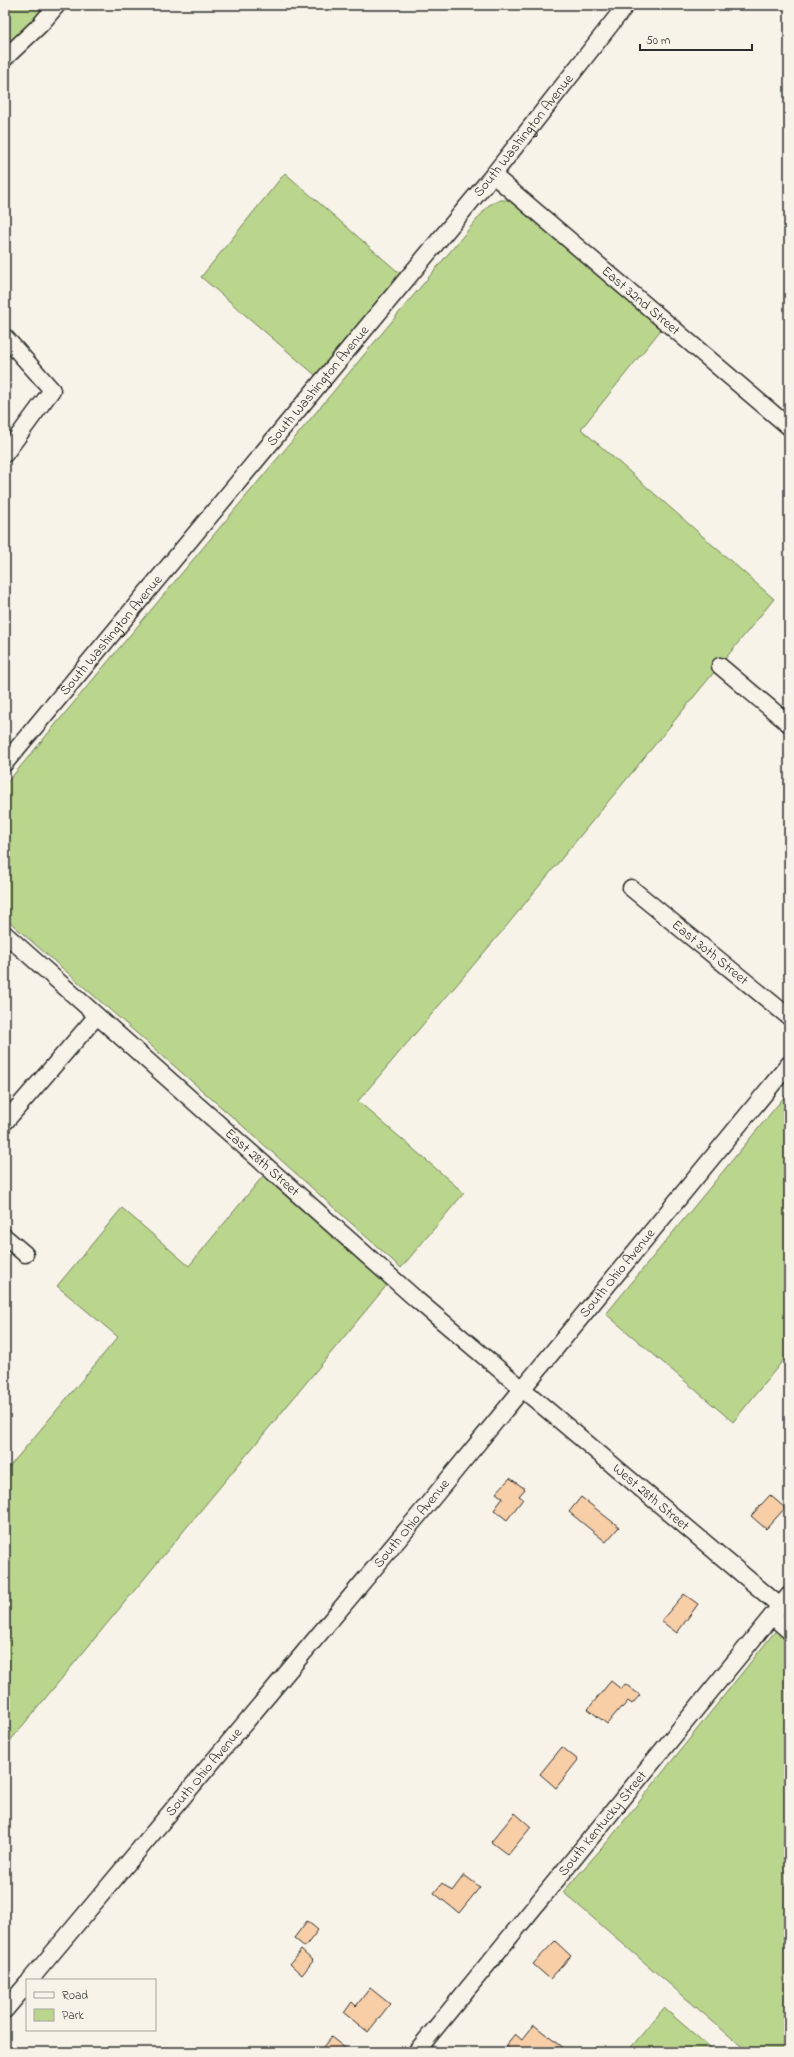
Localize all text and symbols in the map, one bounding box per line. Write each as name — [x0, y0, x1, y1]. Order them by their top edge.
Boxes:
scale bar — [640, 26, 752, 52]
text: 50 m — [646, 32, 670, 50]
street label: South Washington Avenue — [468, 69, 579, 202]
street label: East 32nd Street — [597, 261, 685, 341]
street label: South Washington Avenue — [262, 320, 375, 451]
street label: South Washington Avenue — [55, 570, 168, 700]
street label: East 30th Street — [667, 915, 753, 990]
street label: East 28th Street — [220, 1123, 304, 1202]
street label: South Ohio Avenue — [574, 1223, 661, 1322]
street label: West 28th Street — [608, 1459, 694, 1536]
street label: South Ohio Avenue — [368, 1474, 455, 1573]
street label: South Ohio Avenue — [160, 1723, 248, 1821]
street label: South Kentucky Street — [553, 1766, 652, 1881]
legend — [26, 1979, 156, 2031]
text: Road — [62, 1987, 88, 2005]
text: Park — [62, 2007, 84, 2025]

